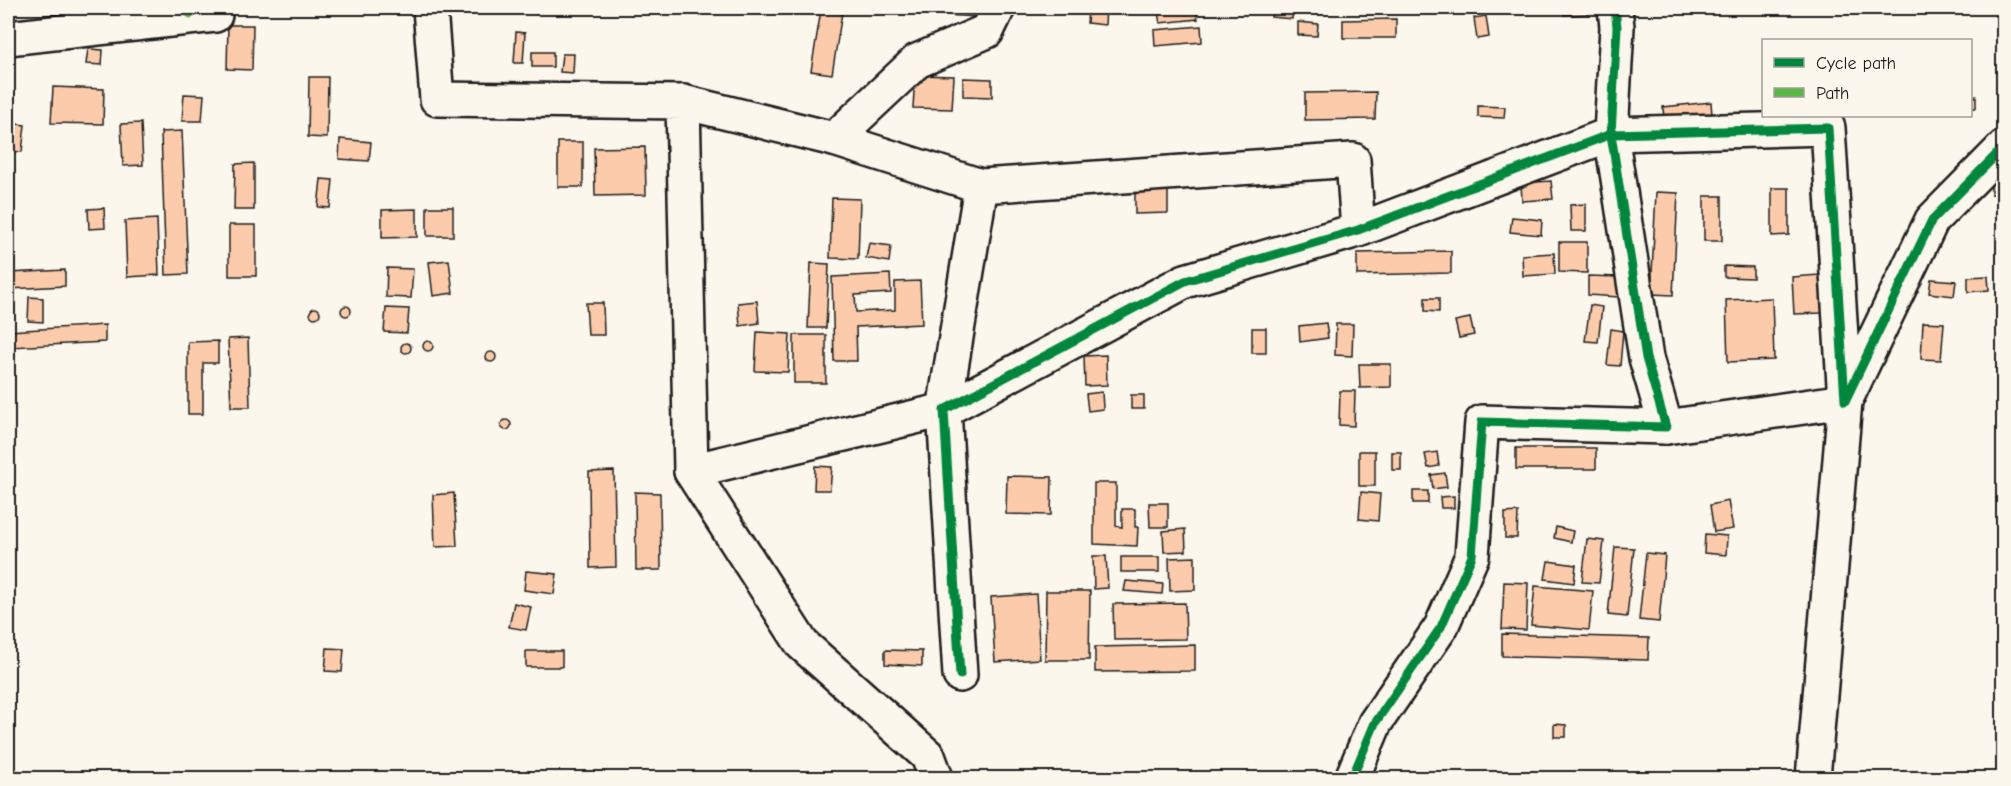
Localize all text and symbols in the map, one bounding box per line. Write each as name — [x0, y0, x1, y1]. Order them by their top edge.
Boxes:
legend — [1762, 39, 1972, 117]
text: Cycle path — [1816, 53, 1896, 74]
text: Path — [1816, 83, 1849, 104]

